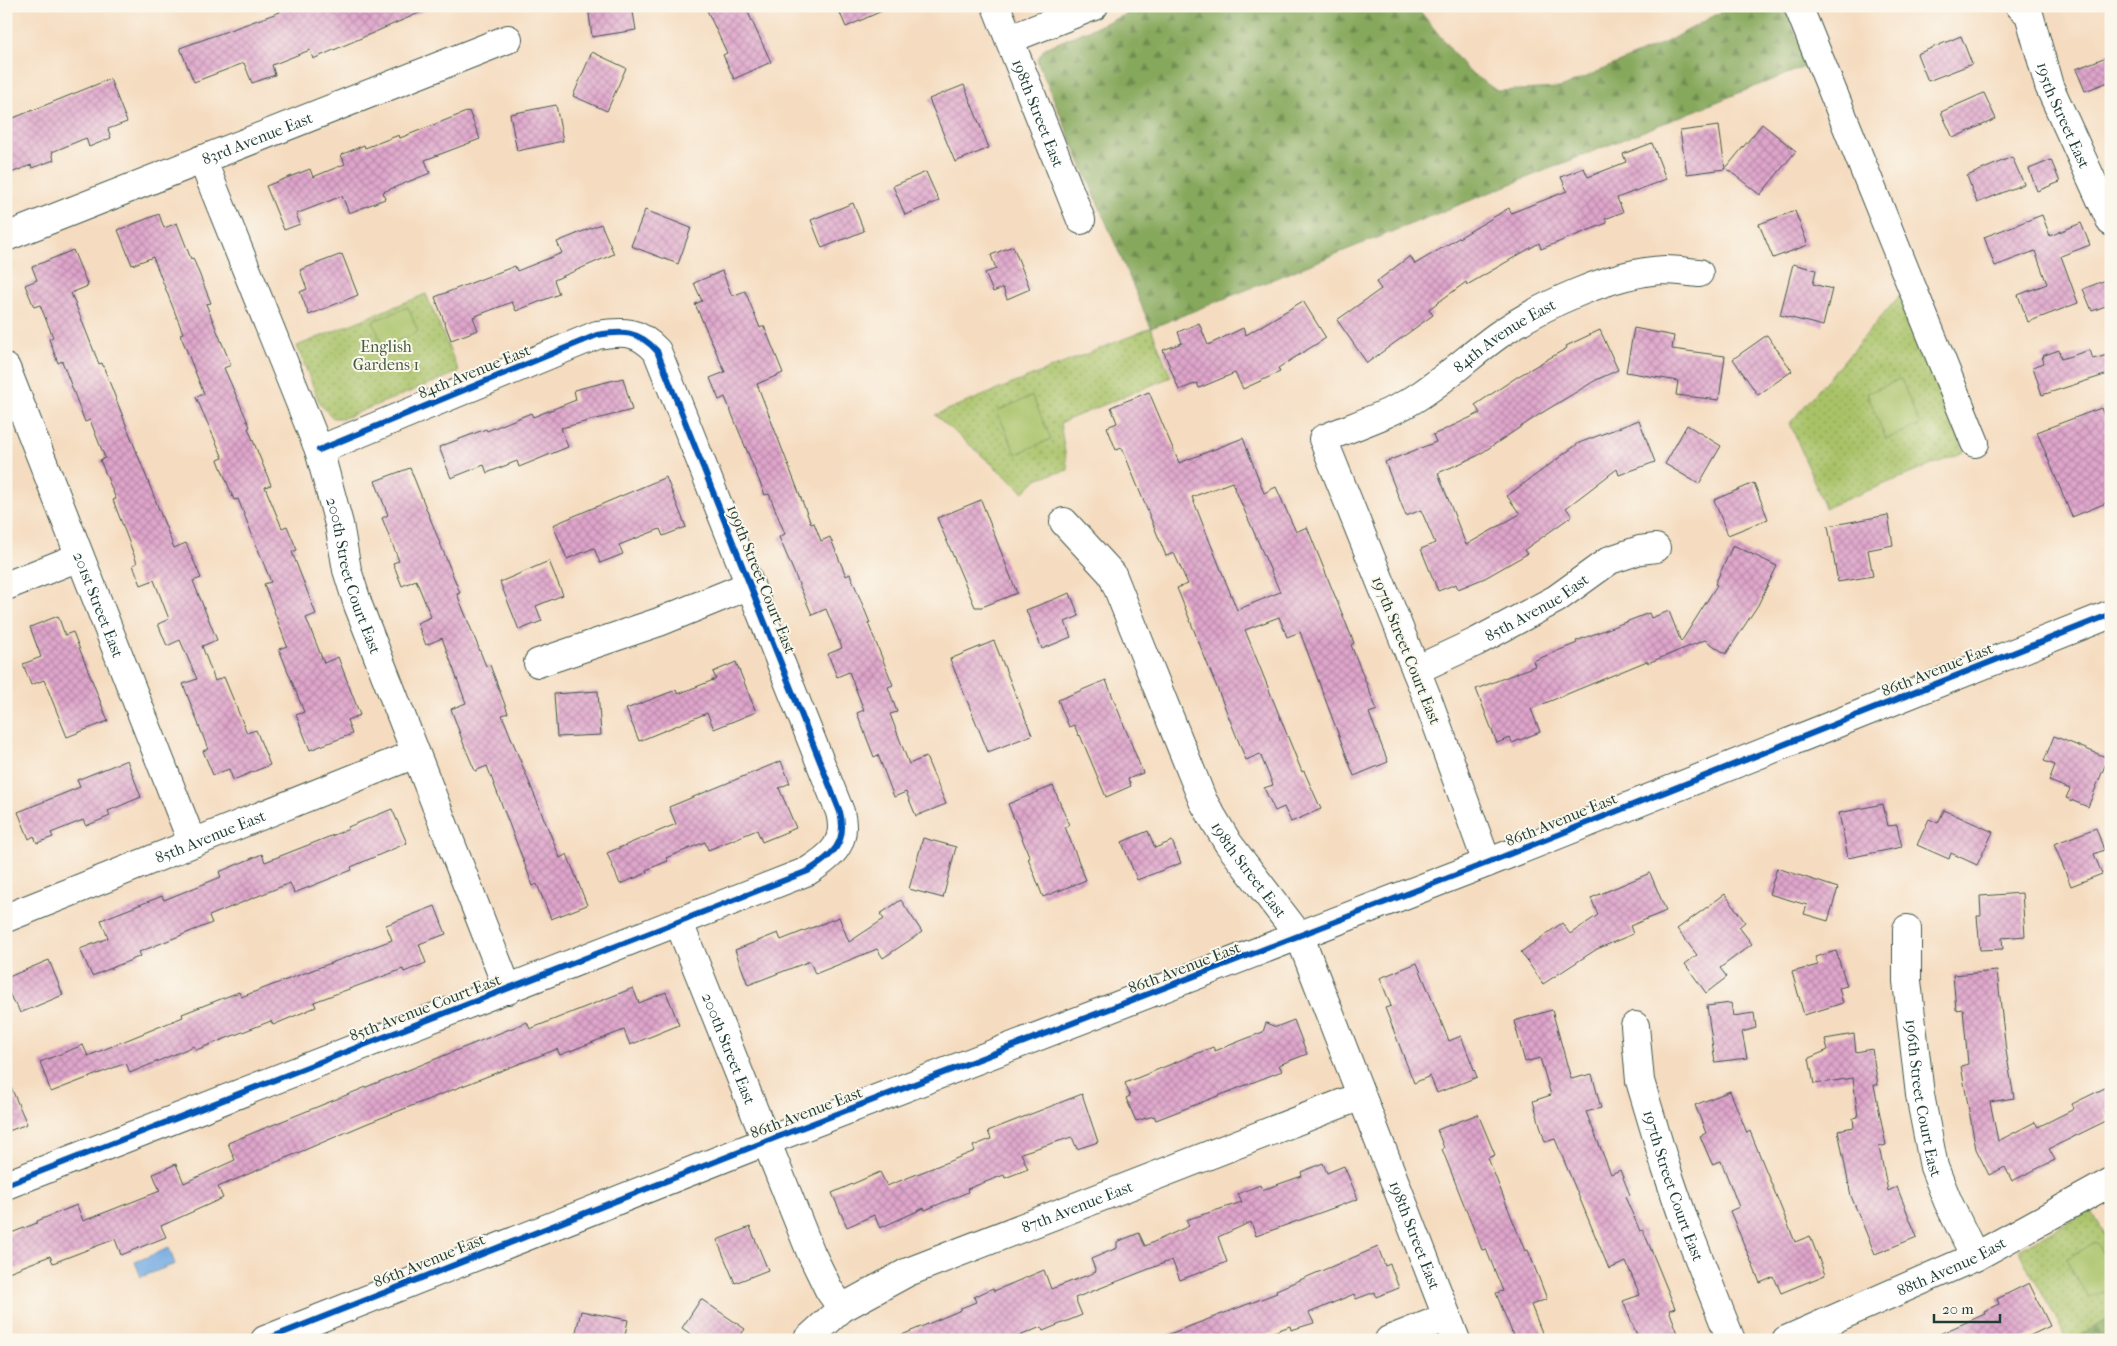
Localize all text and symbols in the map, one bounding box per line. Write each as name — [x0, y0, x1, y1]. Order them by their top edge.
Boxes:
street label: 198th Street East — [1008, 56, 1068, 170]
street label: 195th Street East — [2033, 60, 2094, 171]
street label: 83rd Avenue East — [199, 108, 316, 169]
street label: 84th Avenue East — [1450, 295, 1559, 377]
park label: English Gardens 1 — [353, 337, 419, 374]
street label: 84th Avenue East — [415, 340, 533, 403]
street label: 200th Street Court East — [322, 495, 385, 657]
street label: 199th Street Court East — [723, 502, 800, 657]
street label: 201st Street East — [69, 549, 128, 661]
street label: 85th Avenue East — [1482, 570, 1592, 645]
street label: 197th Street Court East — [1368, 573, 1445, 727]
street label: 86th Avenue East — [1879, 638, 1996, 701]
street label: 86th Avenue East — [1503, 788, 1620, 851]
street label: 85th Avenue East — [153, 806, 268, 867]
street label: 198th Street East — [1207, 818, 1291, 922]
street label: 86th Avenue East — [1125, 937, 1243, 998]
street label: 85th Avenue Court East — [347, 970, 504, 1045]
street label: 200th Street East — [698, 990, 760, 1107]
street label: 196th Street Court East — [1901, 1018, 1946, 1180]
street label: 86th Avenue East — [747, 1082, 865, 1143]
street label: 197th Street Court East — [1639, 1108, 1708, 1264]
street label: 87th Avenue East — [1019, 1176, 1136, 1237]
street label: 198th Street East — [1385, 1178, 1445, 1292]
street label: 86th Avenue East — [371, 1229, 488, 1292]
street label: 88th Avenue East — [1894, 1233, 2010, 1300]
scale bar — [1934, 1291, 2001, 1323]
text: 20 m — [1942, 1300, 1974, 1318]

